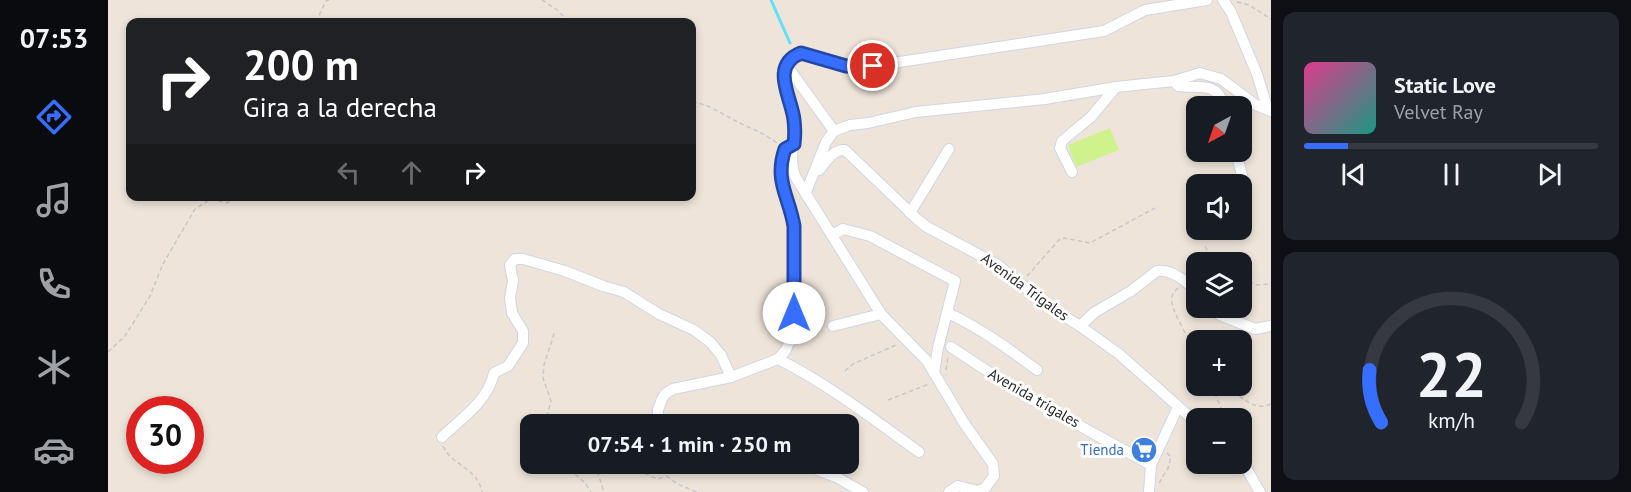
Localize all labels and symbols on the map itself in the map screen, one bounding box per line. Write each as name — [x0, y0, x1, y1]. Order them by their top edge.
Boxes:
pin — [847, 40, 898, 91]
north arrow — [1186, 96, 1252, 162]
street label: Avenida Trigales — [978, 248, 1073, 325]
position arrow — [762, 281, 826, 345]
street label: Avenida trigales — [985, 364, 1083, 431]
speed limit sign: 30 — [126, 396, 204, 474]
supermarket icon: Tienda — [1129, 435, 1159, 465]
place label: Tienda — [1080, 440, 1124, 459]

